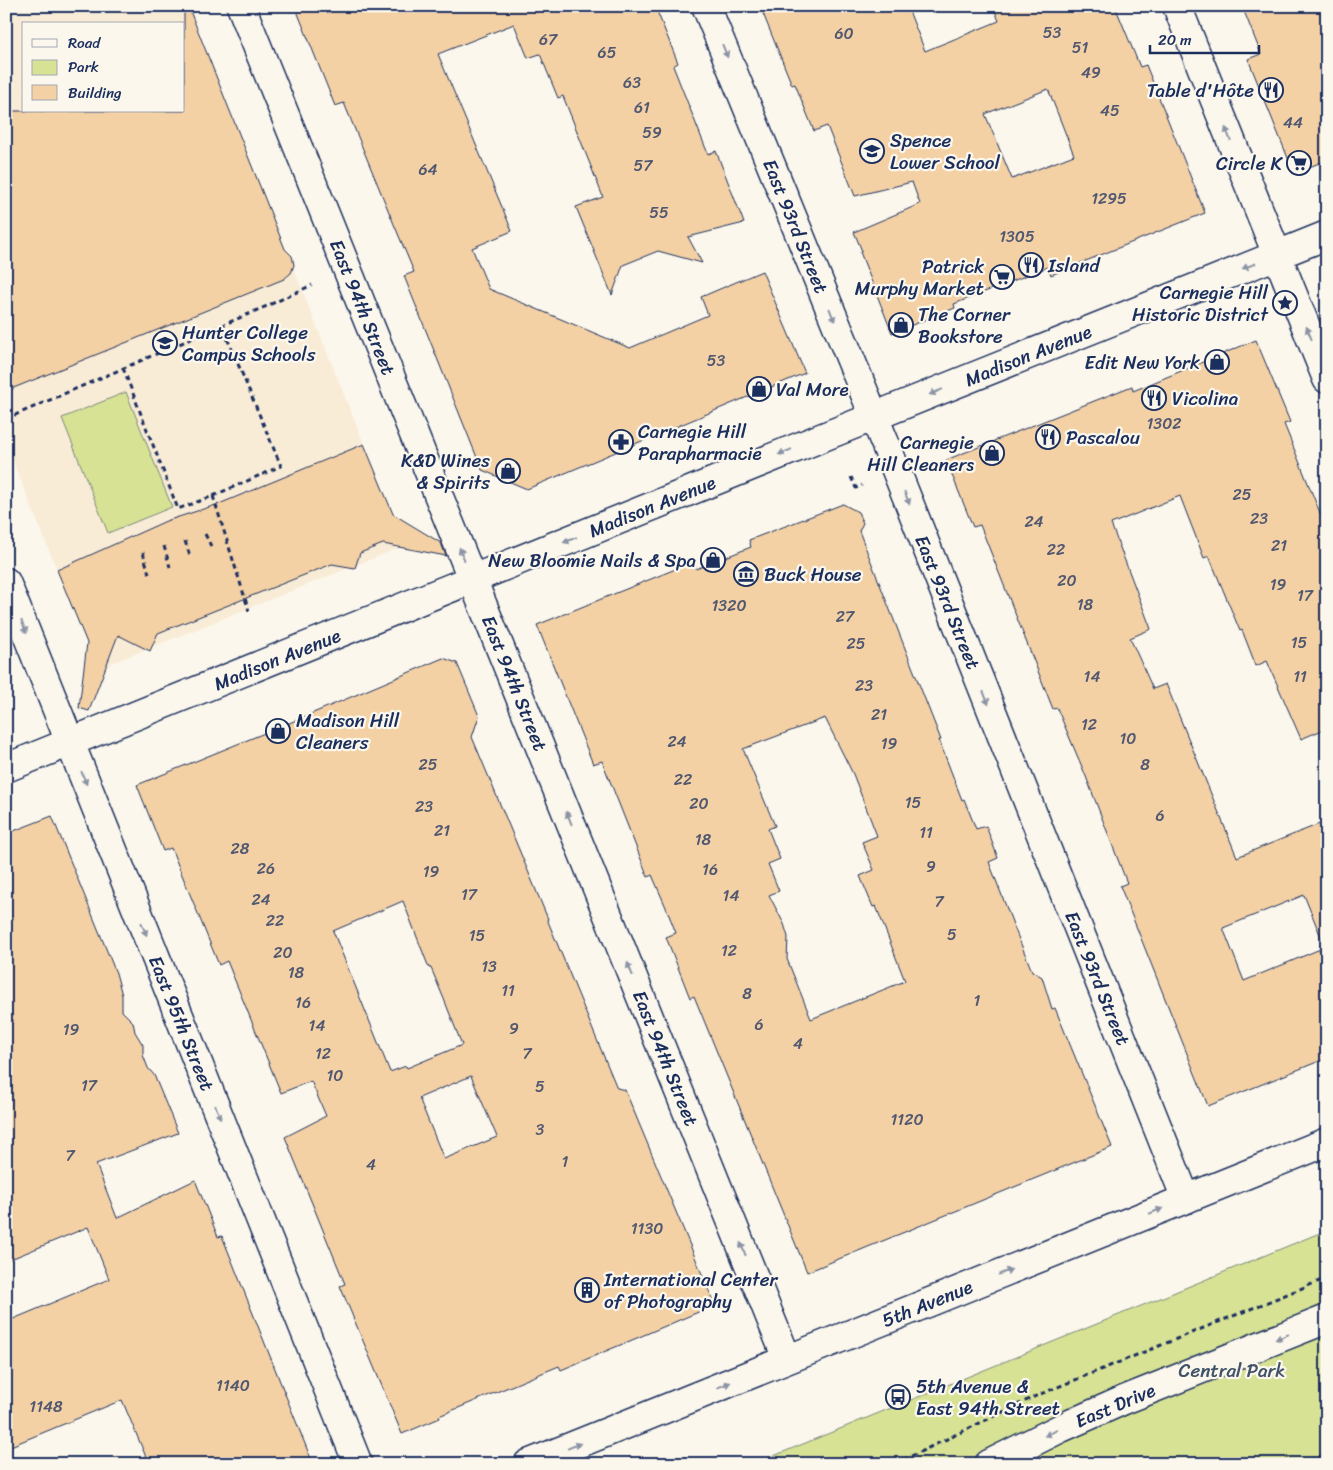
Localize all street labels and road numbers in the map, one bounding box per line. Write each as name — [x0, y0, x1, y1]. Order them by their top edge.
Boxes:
street label: East 93rd Street — [753, 154, 838, 299]
street label: East 94th Street — [320, 234, 405, 380]
street label: Madison Avenue — [960, 315, 1097, 396]
street label: Madison Avenue — [584, 466, 721, 547]
street label: East 93rd Street — [905, 530, 990, 675]
street label: East 94th Street — [472, 610, 557, 756]
street label: Madison Avenue — [209, 619, 346, 700]
street label: East 93rd Street — [1055, 906, 1140, 1051]
street label: East 95th Street — [139, 950, 224, 1096]
street label: East 94th Street — [623, 985, 708, 1131]
street label: 5th Avenue — [877, 1270, 978, 1337]
street label: East Drive — [1070, 1374, 1161, 1437]

